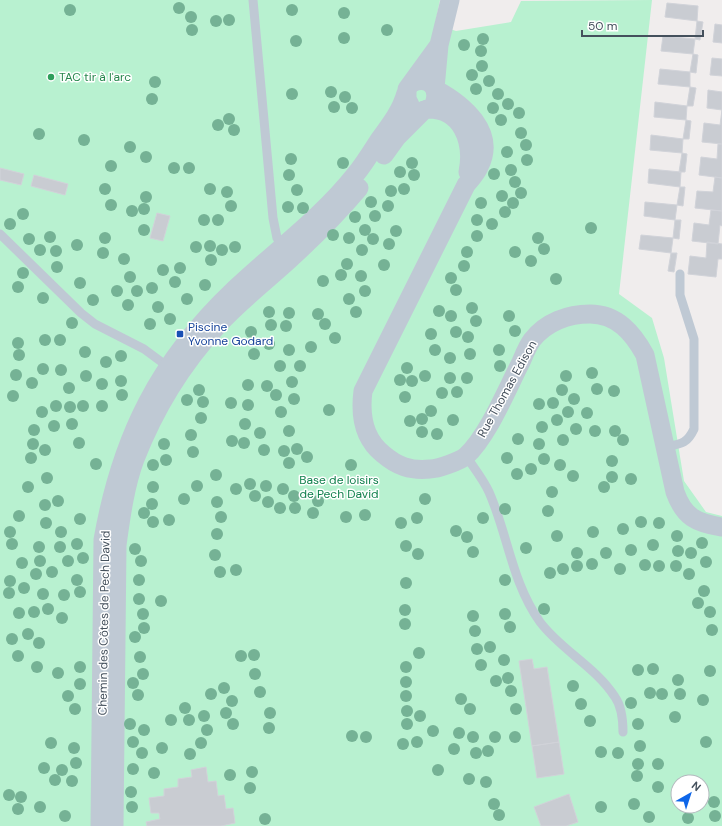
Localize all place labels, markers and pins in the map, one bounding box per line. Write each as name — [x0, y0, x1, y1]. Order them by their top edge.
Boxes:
place label: TAC tir à l'arc — [59, 69, 131, 85]
marker: TAC tir à l'arc — [46, 72, 56, 82]
place label: Piscine Yvonne Godard — [188, 319, 273, 349]
marker: Piscine Yvonne Godard — [175, 329, 185, 339]

